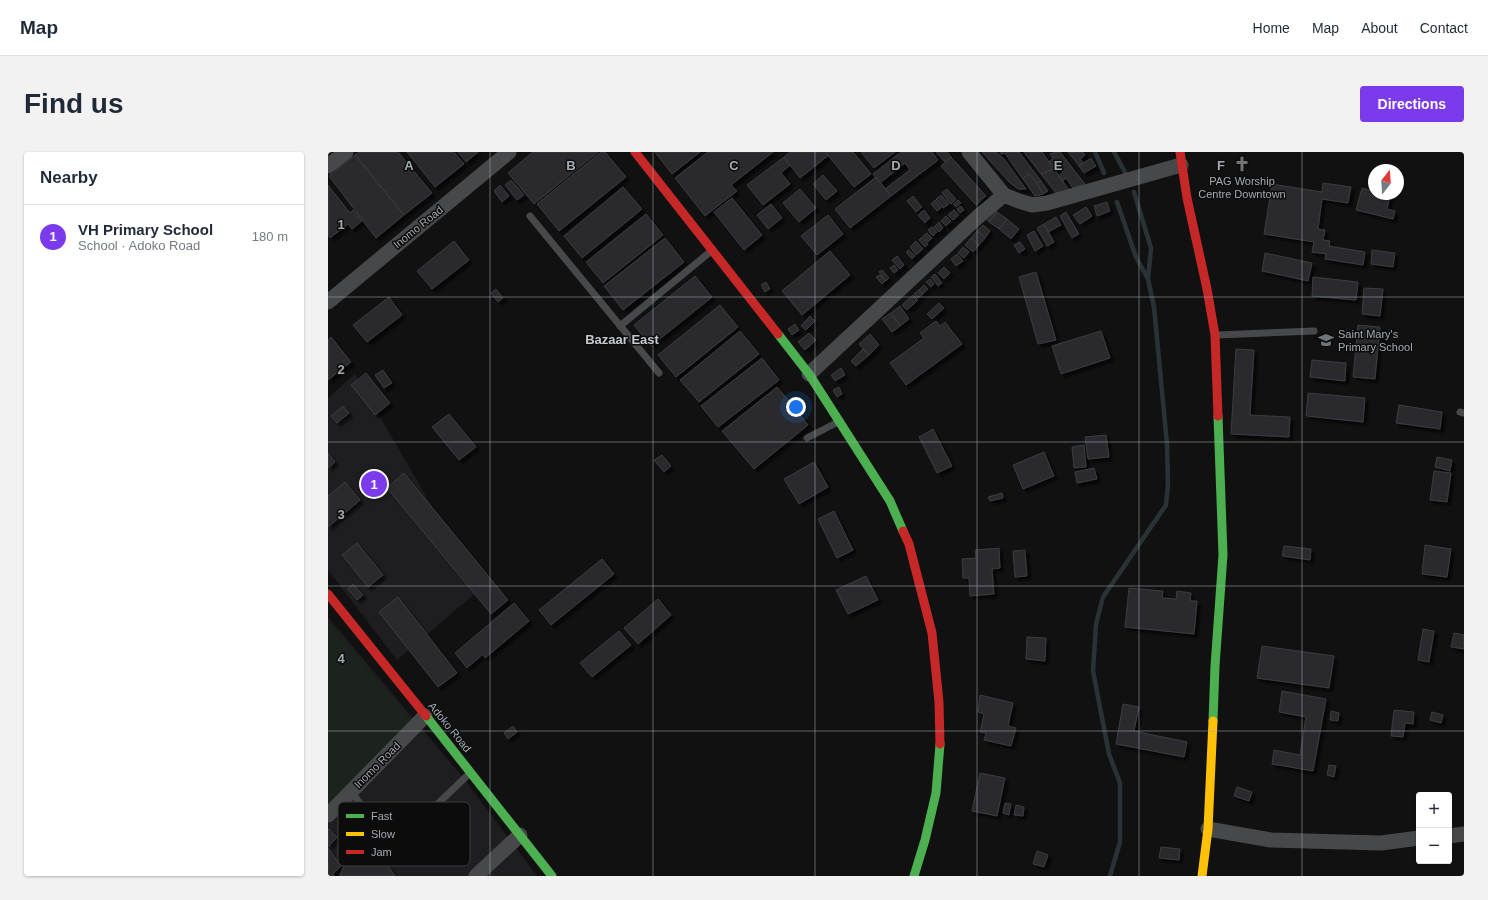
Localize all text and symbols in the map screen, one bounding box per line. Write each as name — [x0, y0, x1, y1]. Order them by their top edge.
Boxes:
text: Map — [20, 17, 58, 38]
text: Home — [1253, 20, 1290, 36]
text: Map — [1312, 20, 1339, 36]
text: About — [1361, 20, 1398, 36]
text: Contact — [1420, 20, 1468, 36]
button: Directions — [1360, 86, 1464, 122]
text: Find us — [24, 88, 124, 119]
church icon: PAG Worship Centre Downtown — [1233, 155, 1251, 173]
text: A — [404, 158, 414, 173]
text: B — [566, 158, 576, 173]
text: C — [729, 158, 739, 173]
text: D — [891, 158, 901, 173]
text: E — [1054, 158, 1063, 173]
text: F — [1217, 158, 1225, 173]
north arrow — [1368, 164, 1404, 200]
text: Nearby — [40, 168, 98, 187]
place label: PAG Worship Centre Downtown — [1198, 175, 1286, 200]
street label: Inomo Road — [391, 203, 445, 251]
text: 1 — [337, 217, 345, 232]
text: VH Primary School — [78, 221, 213, 238]
text: 1 — [49, 229, 57, 244]
text: 180 m — [252, 229, 288, 244]
text: School · Adoko Road — [78, 238, 200, 253]
place label: Saint Mary's Primary School — [1338, 328, 1413, 353]
school or university icon: Saint Mary's Primary School — [1317, 331, 1335, 349]
district label: Bazaar East — [585, 332, 660, 347]
text: 2 — [337, 362, 345, 377]
your location — [786, 397, 806, 417]
pin: 1 — [361, 469, 387, 499]
text: 3 — [337, 507, 345, 522]
text: 4 — [337, 651, 345, 666]
street label: Adoko Road — [426, 700, 474, 754]
street label: Inomo Road — [352, 740, 402, 790]
map controls — [1416, 792, 1452, 864]
button: + — [1416, 792, 1452, 828]
legend — [338, 802, 470, 866]
text: Fast — [371, 810, 392, 822]
text: Slow — [371, 828, 395, 840]
button: − — [1416, 828, 1452, 864]
text: Jam — [371, 846, 392, 858]

